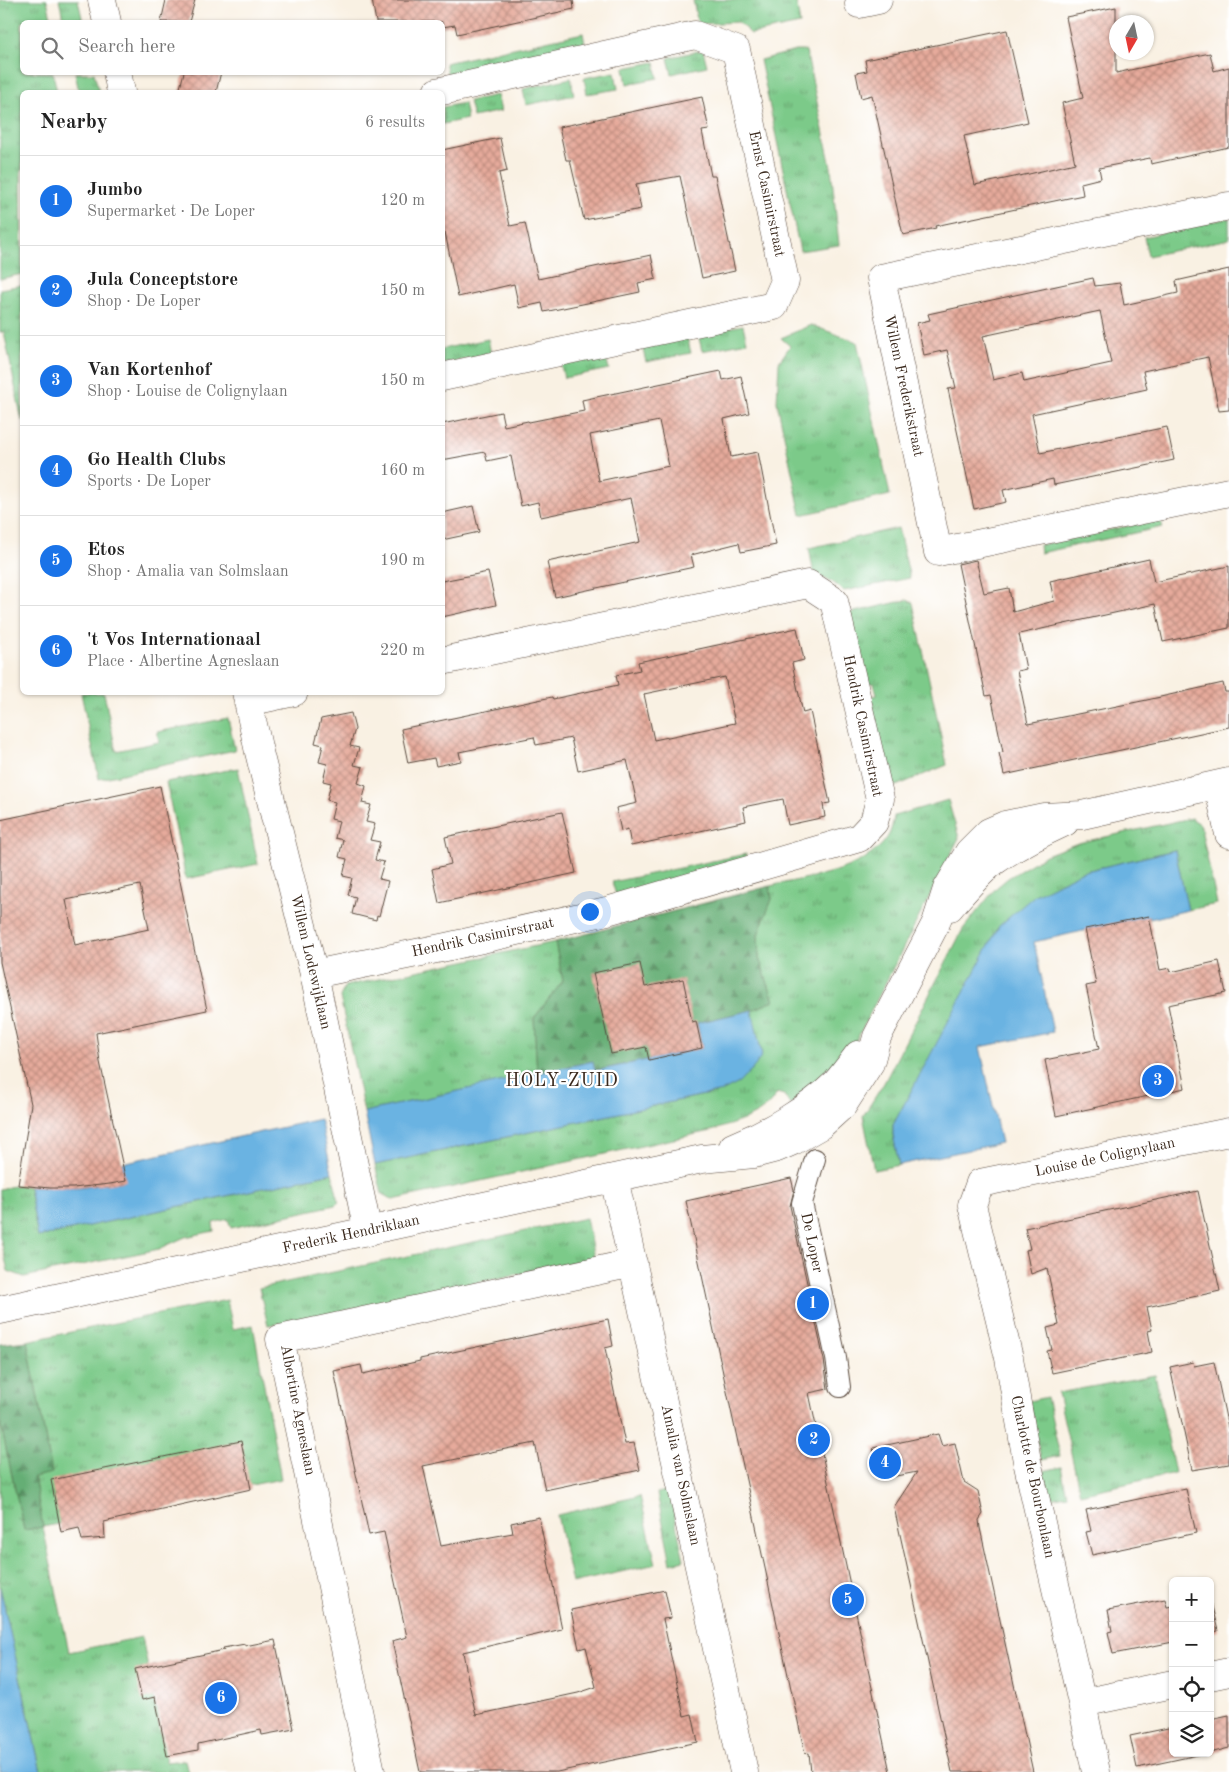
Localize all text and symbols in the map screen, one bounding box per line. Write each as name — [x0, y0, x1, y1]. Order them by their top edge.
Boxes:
north arrow — [1109, 15, 1154, 60]
search box — [20, 20, 445, 75]
icon: search — [38, 34, 66, 62]
text: Search here — [78, 38, 175, 57]
text: Nearby — [40, 112, 108, 133]
text: 6 results — [365, 115, 425, 131]
street label: Ernst Casimirstraat — [745, 130, 787, 258]
text: Jumbo — [87, 181, 143, 200]
text: 1 — [51, 193, 61, 209]
text: 120 m — [380, 193, 425, 209]
text: Supermarket · De Loper — [87, 204, 255, 220]
text: Jula Conceptstore — [87, 271, 238, 290]
text: 2 — [51, 283, 61, 299]
text: 150 m — [380, 283, 425, 299]
text: Shop · De Loper — [87, 294, 200, 310]
street label: Willem Frederikstraat — [881, 314, 925, 458]
text: Van Kortenhof — [87, 361, 211, 380]
text: 3 — [51, 373, 61, 389]
text: 150 m — [380, 373, 425, 389]
text: Shop · Louise de Colignylaan — [87, 384, 288, 400]
text: Go Health Clubs — [87, 451, 226, 470]
text: 4 — [51, 463, 61, 479]
text: 160 m — [380, 463, 425, 479]
text: Sports · De Loper — [87, 474, 211, 490]
text: Etos — [87, 541, 125, 560]
text: 5 — [51, 553, 61, 569]
text: 190 m — [380, 553, 425, 569]
text: Shop · Amalia van Solmslaan — [87, 564, 289, 580]
text: 't Vos Internationaal — [87, 631, 261, 650]
text: 6 — [51, 643, 61, 659]
text: 220 m — [380, 643, 425, 659]
text: Place · Albertine Agneslaan — [87, 654, 280, 670]
street label: Hendrik Casimirstraat — [840, 654, 884, 798]
street label: Willem Lodewijklaan — [287, 893, 333, 1031]
your location — [577, 899, 603, 925]
street label: Hendrik Casimirstraat — [411, 916, 555, 960]
pin: 3 — [1142, 1062, 1174, 1100]
district label: HOLY-ZUID — [505, 1072, 619, 1090]
street label: Louise de Colignylaan — [1034, 1136, 1176, 1180]
street label: De Loper — [797, 1212, 825, 1274]
street label: Frederik Hendriklaan — [281, 1213, 421, 1257]
pin: 1 — [797, 1285, 829, 1323]
street label: Albertine Agneslaan — [277, 1343, 317, 1477]
street label: Charlotte de Bourbonlaan — [1007, 1394, 1057, 1560]
street label: Amalia van Solmslaan — [658, 1403, 702, 1547]
pin: 2 — [798, 1421, 830, 1459]
pin: 4 — [869, 1444, 901, 1482]
map controls — [1169, 1577, 1214, 1757]
button: + — [1169, 1577, 1214, 1622]
pin: 5 — [832, 1581, 864, 1619]
button: − — [1169, 1622, 1214, 1667]
button: locate — [1169, 1667, 1214, 1712]
pin: 6 — [205, 1679, 237, 1717]
button: layers — [1169, 1712, 1214, 1757]

